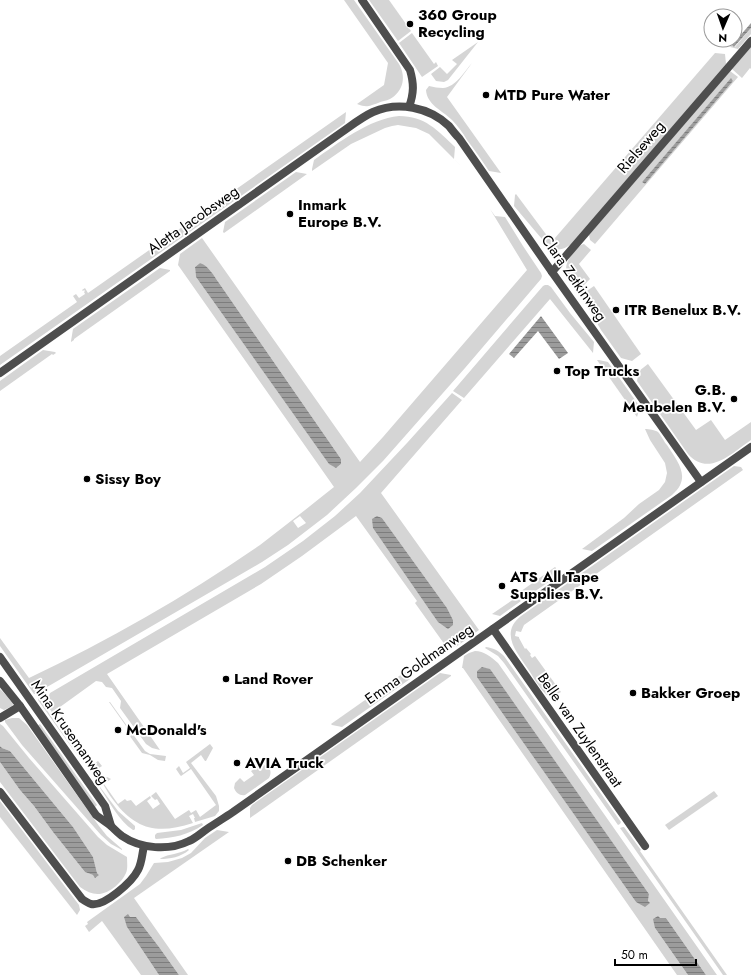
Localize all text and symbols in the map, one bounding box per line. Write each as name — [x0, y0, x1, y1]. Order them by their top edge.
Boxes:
place label: 360 Group Recycling — [418, 4, 497, 43]
north arrow — [703, 8, 743, 48]
marker: 360 Group Recycling — [405, 19, 415, 29]
text: N — [718, 30, 727, 46]
place label: MTD Pure Water — [494, 84, 611, 106]
marker: MTD Pure Water — [481, 90, 491, 100]
street label: Rielseweg — [612, 116, 670, 178]
street label: Aletta Jacobsweg — [143, 180, 243, 260]
place label: Inmark Europe B.V. — [298, 194, 382, 233]
marker: Inmark Europe B.V. — [285, 209, 295, 219]
street label: Clara Zetkinweg — [536, 230, 612, 326]
place label: ITR Benelux B.V. — [624, 299, 741, 321]
marker: ITR Benelux B.V. — [611, 305, 621, 315]
place label: Top Trucks — [565, 360, 640, 382]
marker: Top Trucks — [552, 366, 562, 376]
place label: G.B. Meubelen B.V. — [623, 379, 726, 418]
marker: G.B. Meubelen B.V. — [729, 394, 739, 404]
place label: Sissy Boy — [95, 468, 161, 490]
marker: Sissy Boy — [82, 474, 92, 484]
place label: ATS All Tape Supplies B.V. — [509, 566, 604, 605]
marker: ATS All Tape Supplies B.V. — [497, 581, 507, 591]
street label: Emma Goldmanweg — [360, 618, 478, 710]
place label: Land Rover — [234, 668, 314, 690]
street label: Belle van Zuylenstraat — [532, 668, 628, 792]
marker: Land Rover — [221, 674, 231, 684]
street label: Mina Krusemanweg — [25, 675, 115, 789]
place label: Bakker Groep — [641, 682, 740, 704]
marker: Bakker Groep — [628, 688, 638, 698]
place label: McDonald's — [126, 719, 207, 741]
marker: McDonald's — [113, 725, 123, 735]
place label: AVIA Truck — [244, 752, 324, 774]
marker: AVIA Truck — [232, 758, 242, 768]
place label: DB Schenker — [296, 850, 388, 872]
marker: DB Schenker — [283, 856, 293, 866]
scale bar — [615, 941, 696, 967]
text: 50 m — [621, 946, 648, 964]

